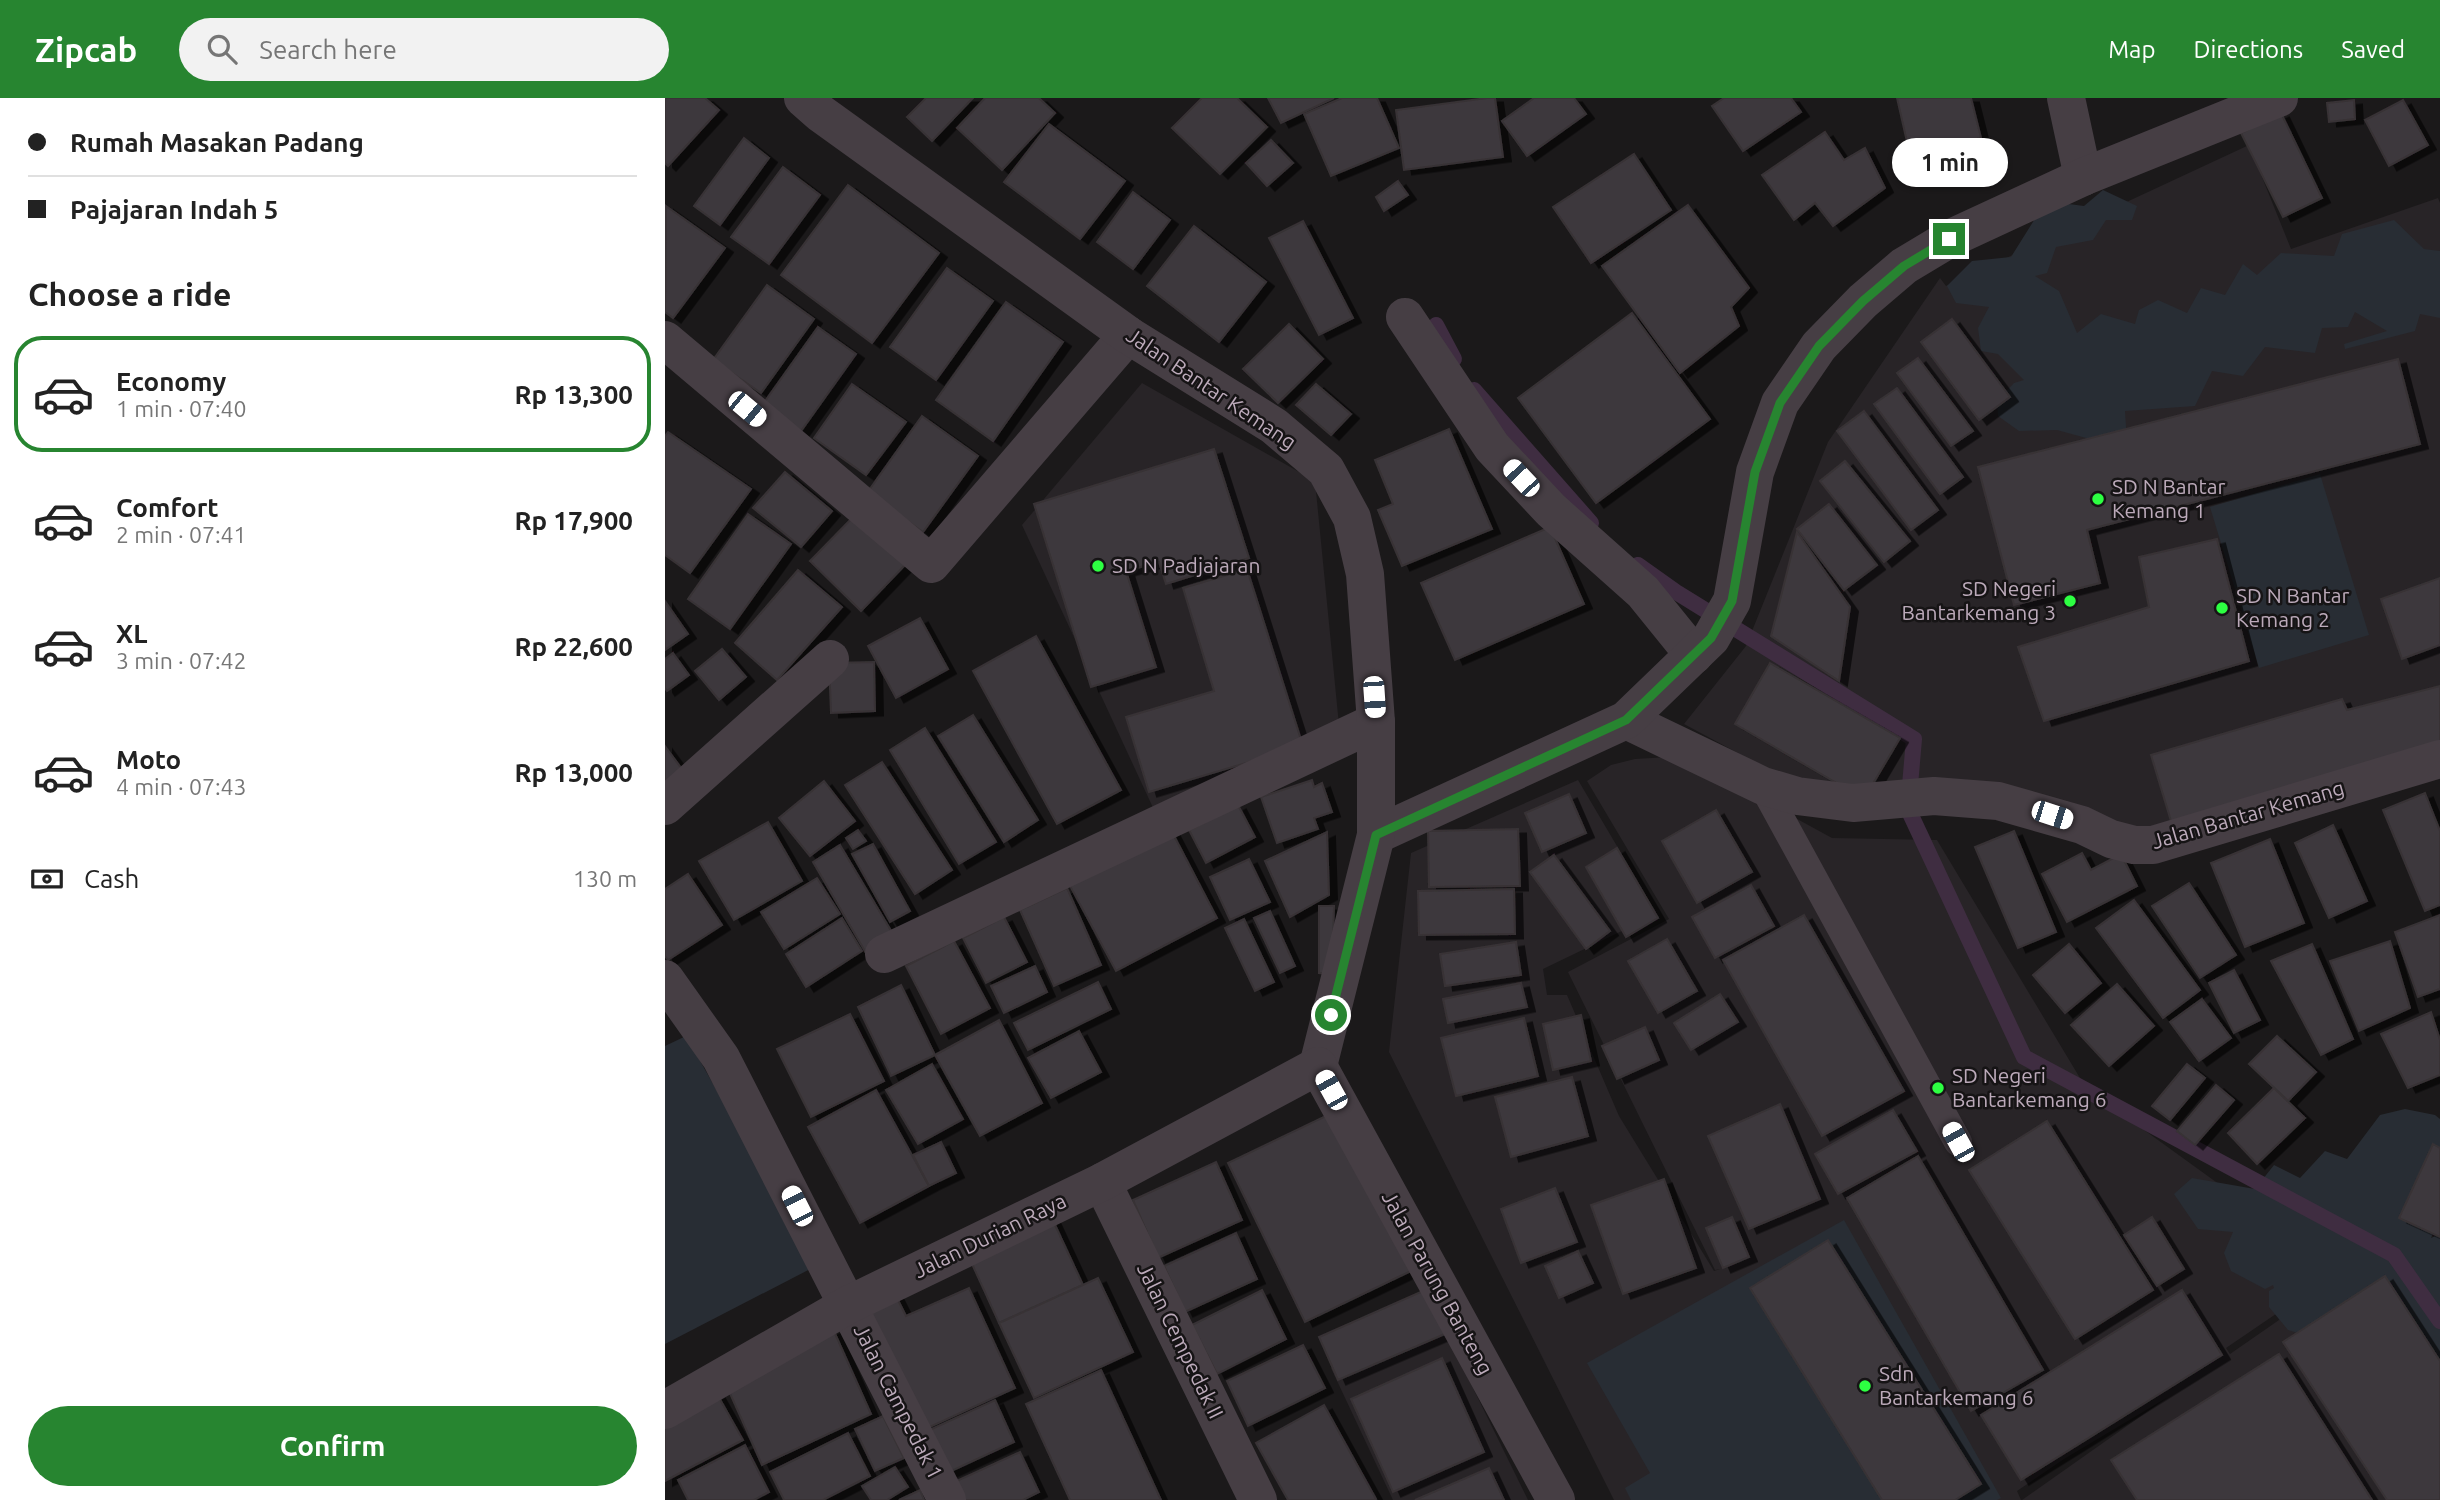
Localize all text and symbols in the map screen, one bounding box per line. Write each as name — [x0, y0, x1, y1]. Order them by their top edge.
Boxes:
search box — [179, 18, 669, 81]
icon: search — [203, 30, 241, 68]
text: Zipcab — [35, 31, 137, 68]
text: Search here — [259, 35, 397, 64]
text: Map — [2108, 36, 2155, 63]
text: Directions — [2193, 36, 2303, 63]
text: Saved — [2341, 36, 2405, 63]
text: Rumah Masakan Padang — [70, 128, 364, 157]
callout: 1 min — [1891, 138, 2007, 186]
text: 1 min — [1921, 150, 1979, 175]
text: Pajajaran Indah 5 — [70, 195, 278, 224]
route end — [1933, 223, 1965, 255]
text: Choose a ride — [28, 276, 231, 312]
street label: Jalan Bantar Kemang — [1122, 323, 1301, 454]
icon: car — [32, 363, 95, 426]
text: Economy — [116, 367, 226, 396]
text: Rp 13,300 — [514, 380, 633, 409]
car — [725, 387, 770, 431]
text: 1 min · 07:40 — [116, 396, 247, 421]
car — [1499, 455, 1544, 501]
place label: SD N Bantar Kemang 1 — [2112, 474, 2226, 522]
icon: car — [32, 489, 95, 552]
marker: SD N Bantar Kemang 1 — [2090, 491, 2106, 507]
text: Comfort — [116, 493, 219, 522]
text: Rp 17,900 — [514, 506, 633, 535]
text: 2 min · 07:41 — [116, 522, 247, 547]
place label: SD N Padjajaran — [1112, 553, 1260, 577]
marker: SD N Padjajaran — [1090, 558, 1106, 574]
place label: SD Negeri Bantarkemang 3 — [1901, 576, 2056, 624]
place label: SD N Bantar Kemang 2 — [2236, 583, 2350, 631]
marker: SD Negeri Bantarkemang 3 — [2062, 593, 2078, 609]
marker: SD N Bantar Kemang 2 — [2214, 600, 2230, 616]
icon: car — [32, 615, 95, 678]
text: XL — [116, 619, 147, 648]
text: Rp 22,600 — [514, 632, 633, 661]
text: 3 min · 07:42 — [116, 648, 247, 673]
car — [1363, 675, 1386, 719]
icon: car — [32, 741, 95, 804]
text: Moto — [116, 745, 181, 774]
text: Rp 13,000 — [514, 758, 633, 787]
text: 4 min · 07:43 — [116, 774, 247, 799]
street label: Jalan Bantar Kemang — [2149, 775, 2347, 853]
car — [2029, 799, 2076, 831]
icon: cash — [28, 860, 66, 898]
text: Cash — [84, 864, 139, 893]
text: 130 m — [573, 866, 637, 891]
route start — [1315, 999, 1347, 1031]
place label: SD Negeri Bantarkemang 6 — [1952, 1063, 2107, 1111]
car — [1312, 1067, 1351, 1113]
marker: SD Negeri Bantarkemang 6 — [1930, 1080, 1946, 1096]
car — [1939, 1119, 1978, 1165]
car — [779, 1183, 816, 1229]
street label: Jalan Parung Banteng — [1377, 1187, 1498, 1379]
street label: Jalan Durian Raya — [909, 1188, 1070, 1282]
street label: Jalan Cempedak II — [1133, 1259, 1229, 1422]
street label: Jalan Campedak 1 — [850, 1320, 948, 1483]
place label: Sdn Bantarkemang 6 — [1879, 1361, 2034, 1409]
marker: Sdn Bantarkemang 6 — [1857, 1378, 1873, 1394]
button: Confirm — [28, 1406, 637, 1486]

